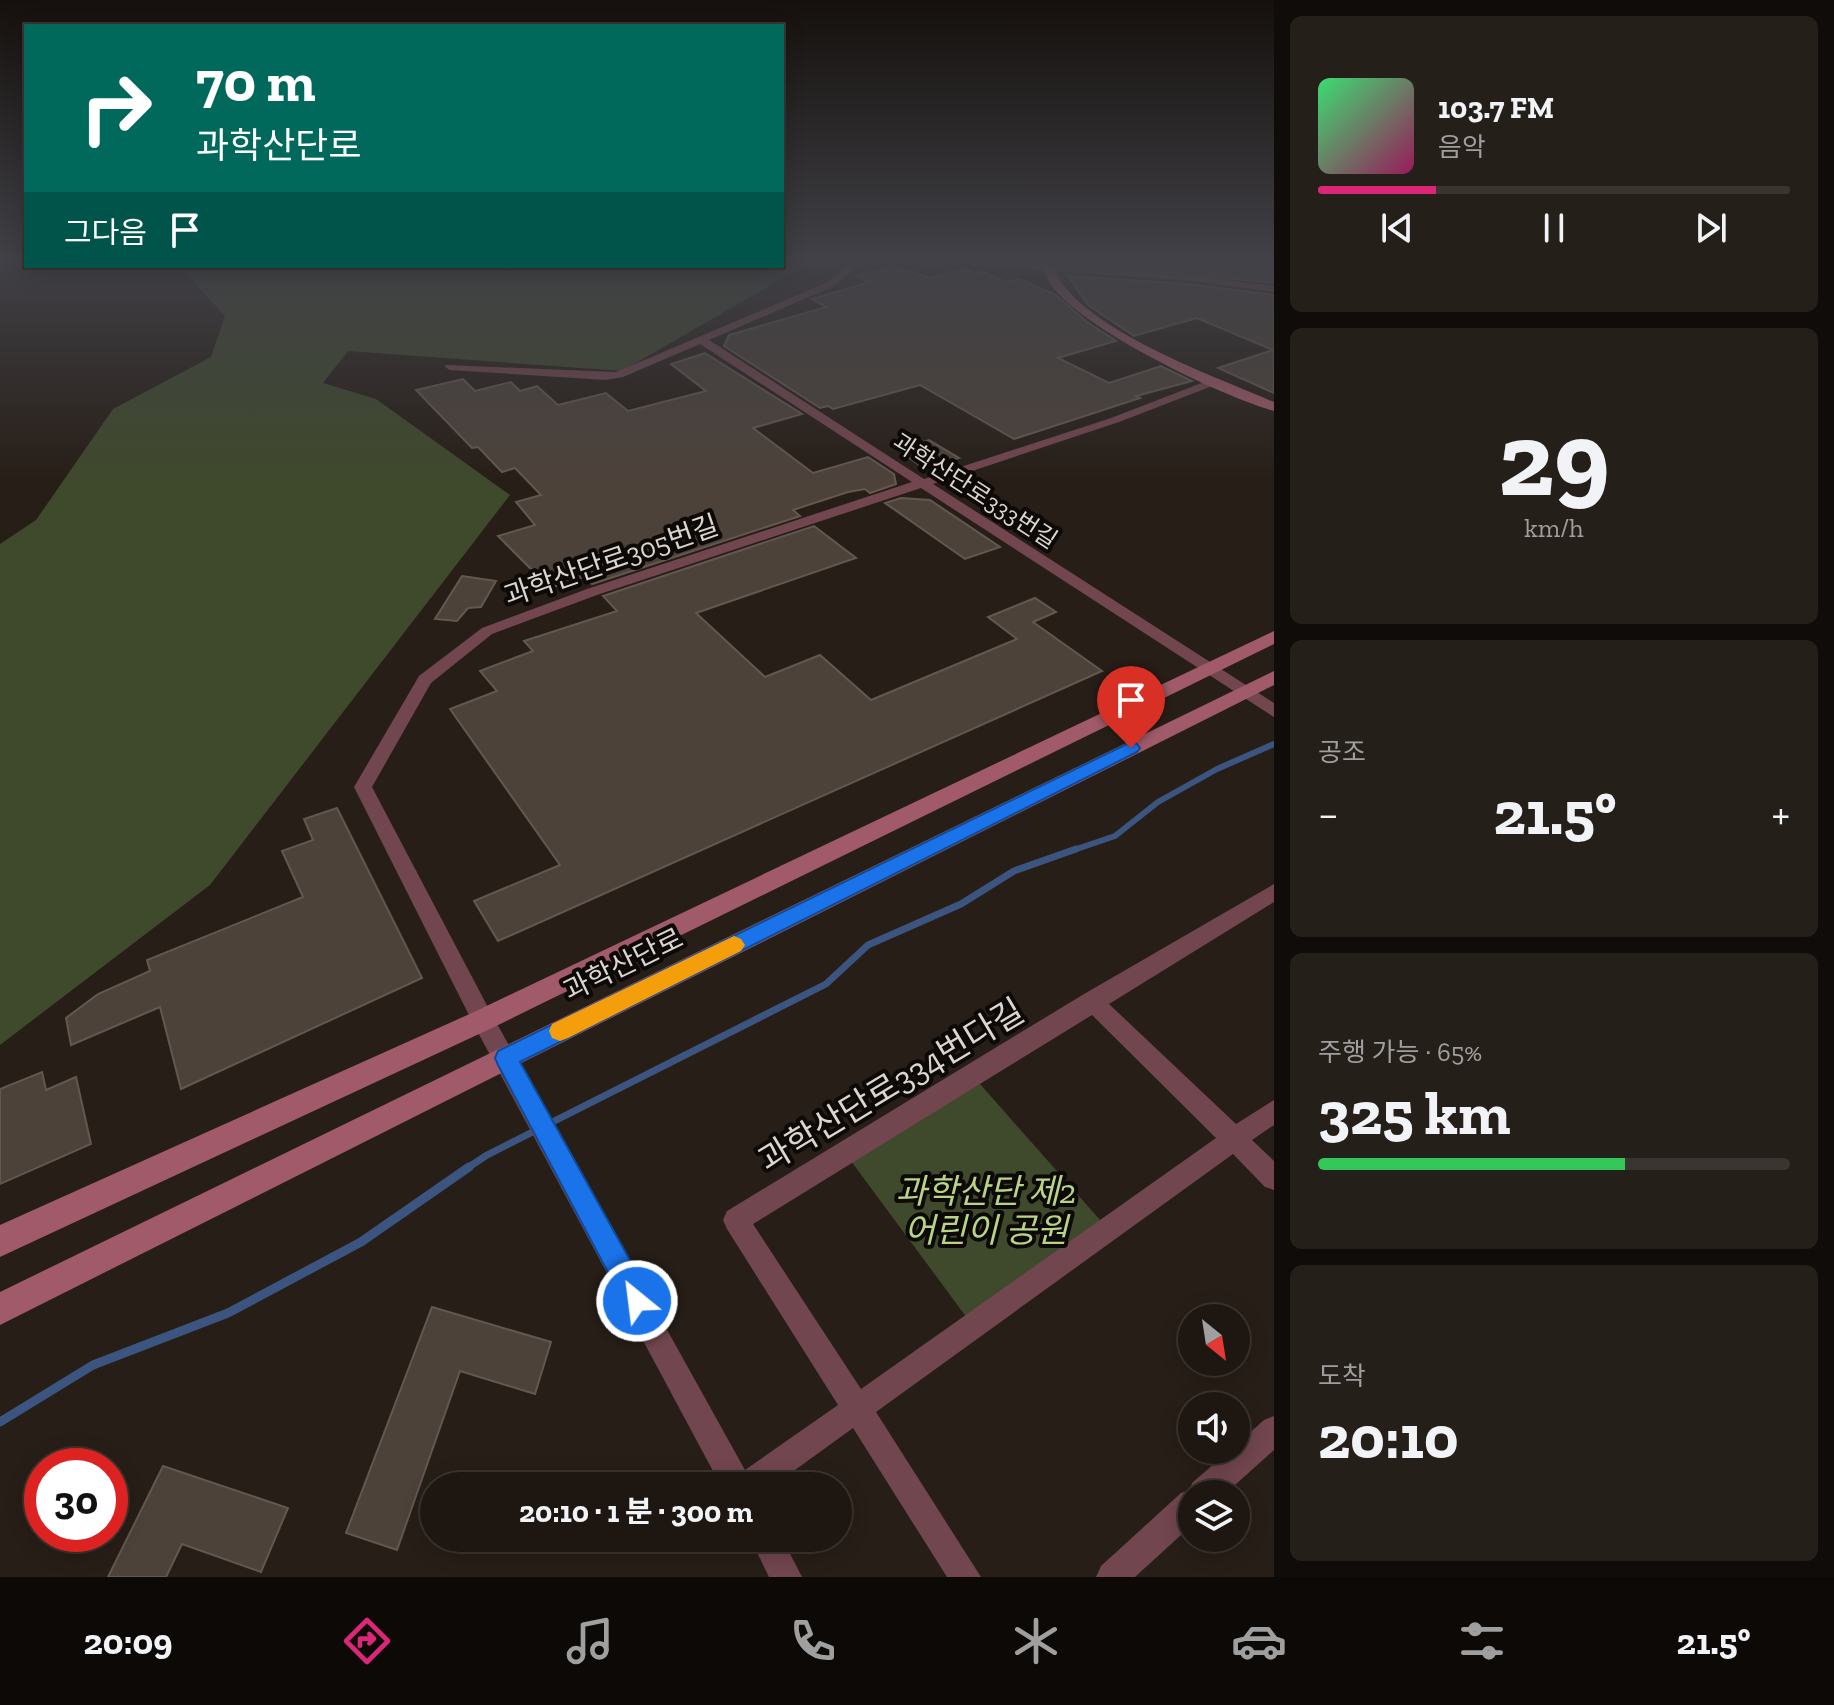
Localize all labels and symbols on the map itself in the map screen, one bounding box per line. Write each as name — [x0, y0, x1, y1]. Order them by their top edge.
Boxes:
street label: 과학산단로333번길 — [888, 427, 1063, 554]
street label: 과학산단로305번길 — [500, 508, 723, 613]
pin — [1097, 666, 1165, 748]
street label: 과학산단로 — [558, 921, 688, 1008]
street label: 과학산단로334번다길 — [751, 990, 1031, 1181]
park label: 과학산단 제2 어린이 공원 — [895, 1171, 1077, 1251]
position arrow — [595, 1259, 679, 1343]
north arrow — [1178, 1304, 1250, 1376]
speed limit sign: 30 — [24, 1448, 128, 1552]

